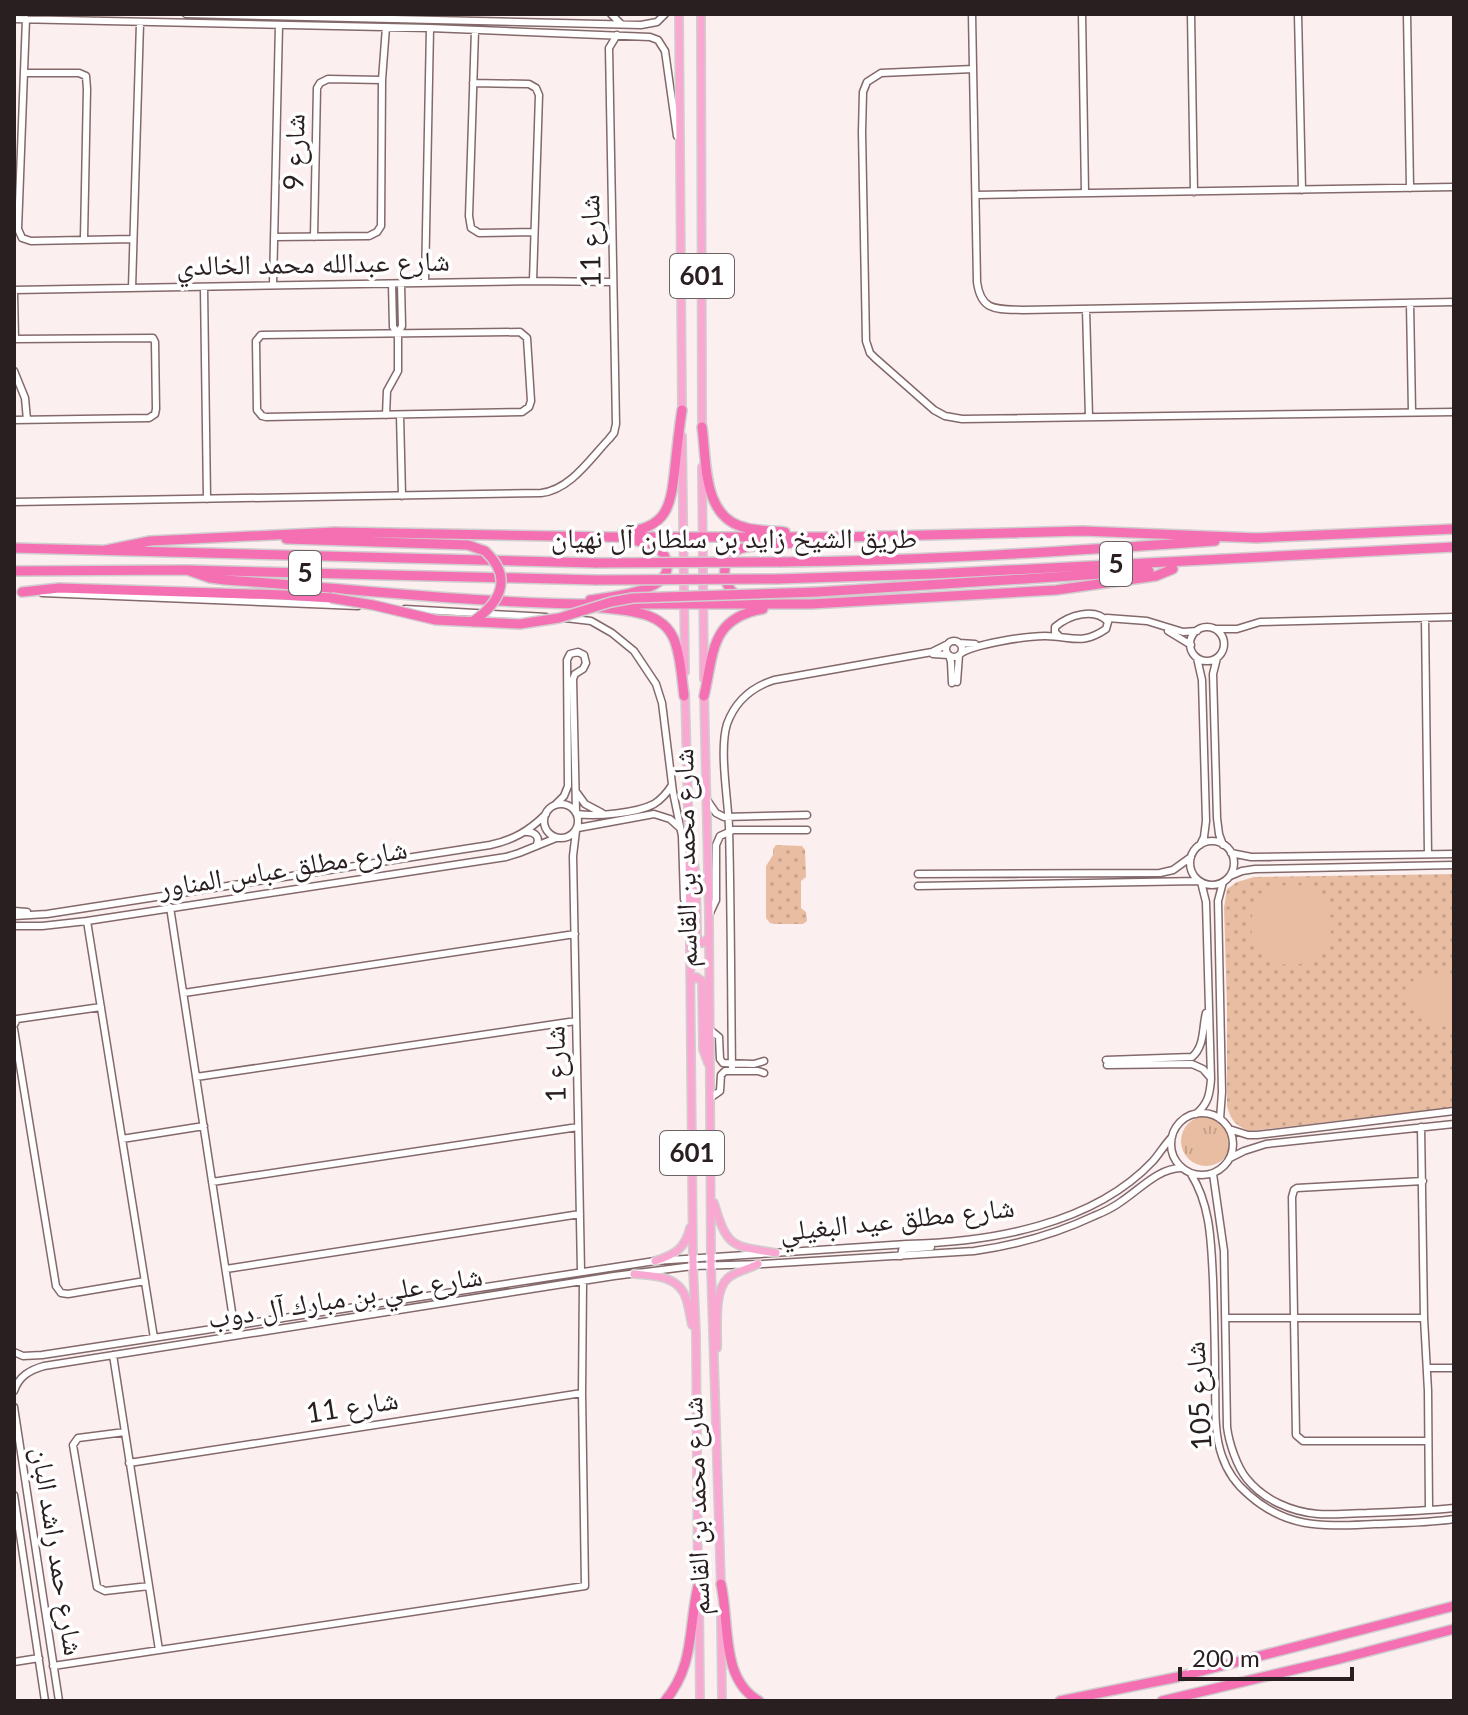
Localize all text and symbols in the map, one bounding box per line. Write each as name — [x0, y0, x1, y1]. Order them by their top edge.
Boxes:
street label: شارع 9 — [275, 113, 313, 191]
street label: شارع 11 — [571, 194, 609, 288]
street label: شارع عبدالله محمد الخالدي — [176, 243, 450, 288]
road number: 601 — [670, 254, 734, 298]
street label: طريق الشيخ زايد بن سلطان آل نهيان — [551, 520, 917, 556]
road number: 5 — [1100, 542, 1132, 586]
road number: 5 — [289, 551, 321, 595]
street label: شارع محمد بن القاسم — [665, 748, 706, 968]
street label: شارع مطلق عباس المناور — [155, 831, 410, 906]
street label: شارع 1 — [536, 1025, 574, 1103]
road number: 601 — [660, 1131, 724, 1175]
street label: شارع مطلق عيد البغيلي — [778, 1189, 1017, 1254]
street label: شارع علي بن مبارك آل دوب — [205, 1258, 486, 1342]
street label: شارع 105 — [1176, 1340, 1220, 1452]
street label: شارع 11 — [303, 1381, 401, 1431]
street label: شارع محمد بن القاسم — [674, 1396, 719, 1616]
street label: شارع حمد راشد البان — [24, 1444, 92, 1658]
scale bar — [1180, 1631, 1352, 1681]
text: 200 m — [1192, 1643, 1260, 1672]

